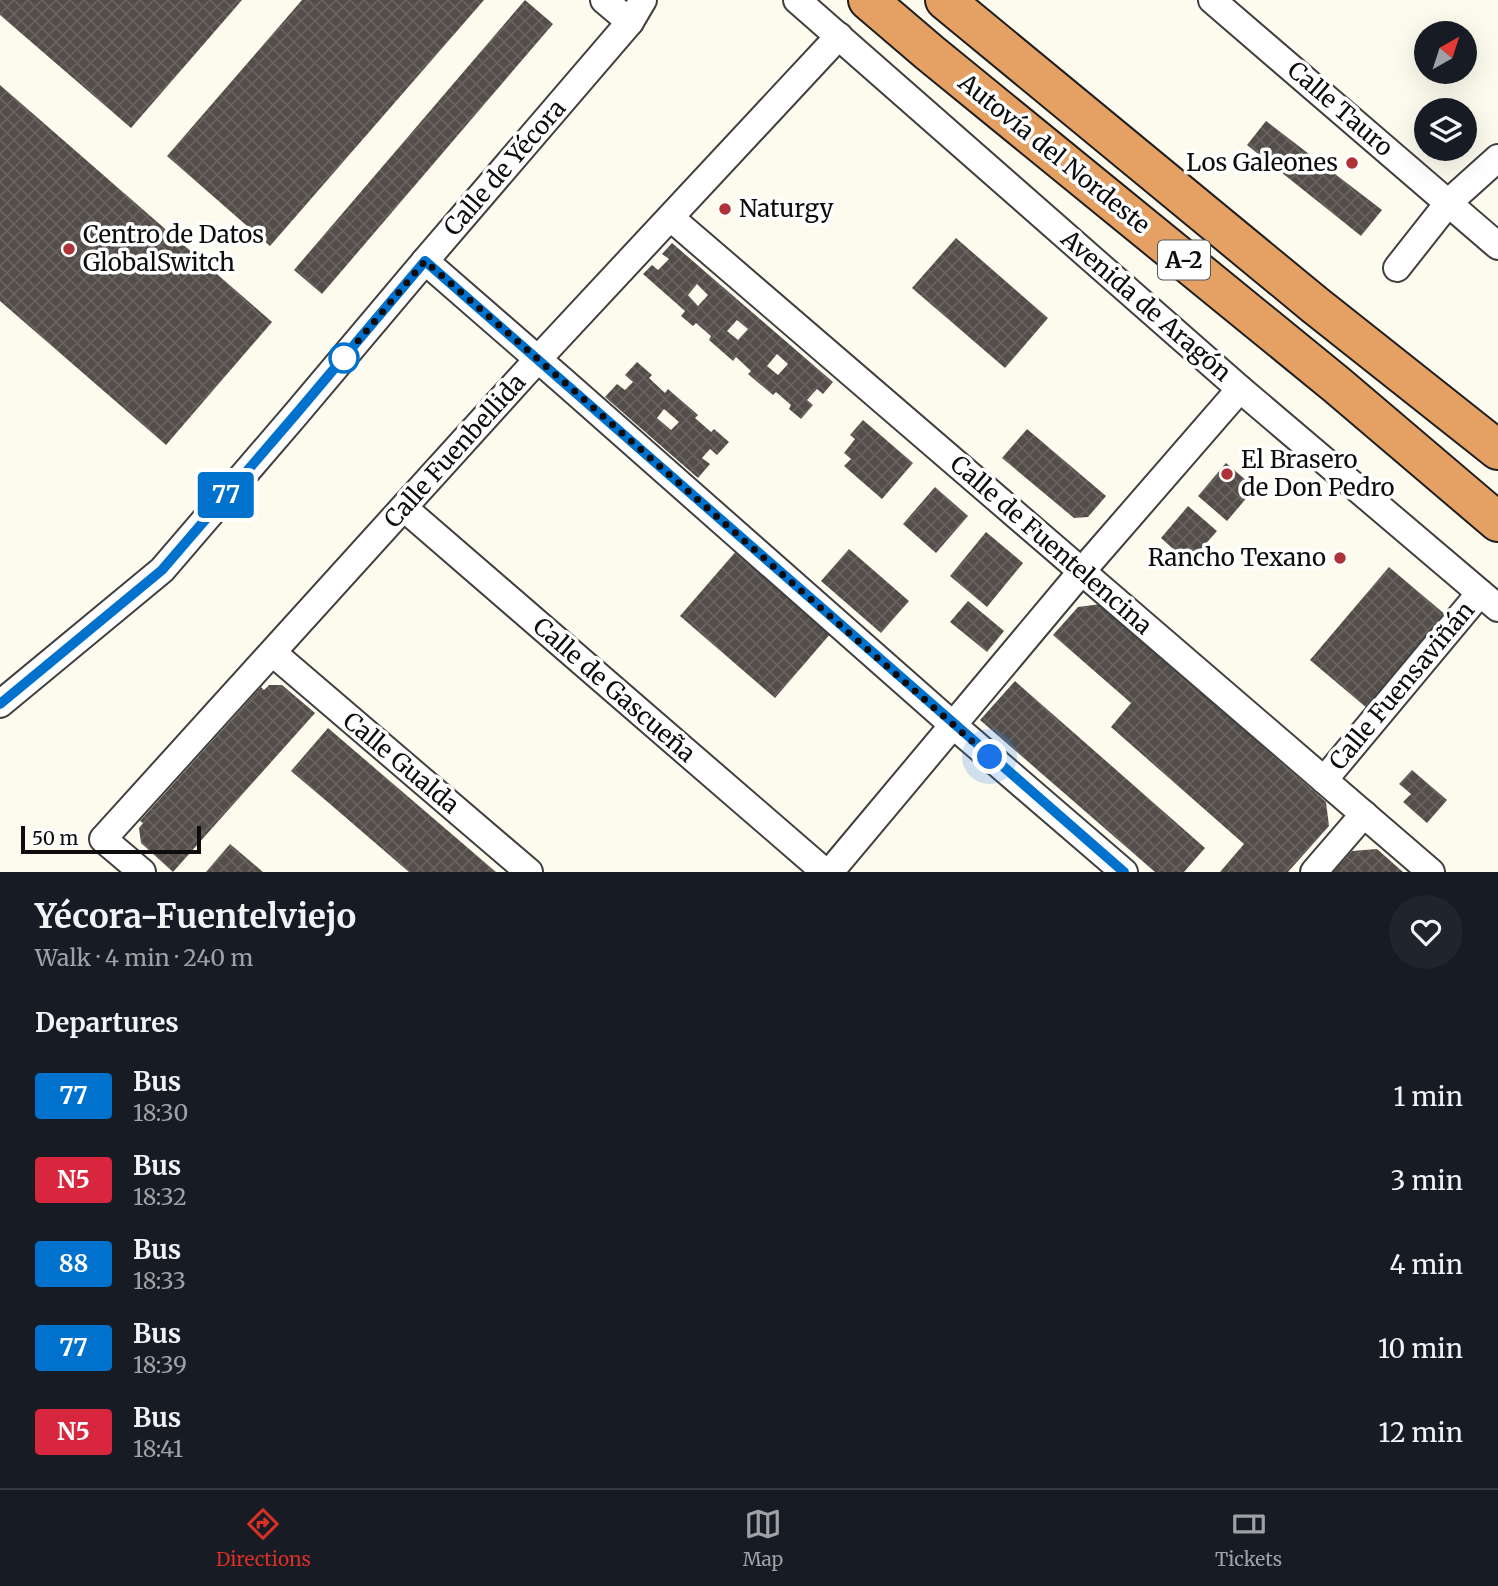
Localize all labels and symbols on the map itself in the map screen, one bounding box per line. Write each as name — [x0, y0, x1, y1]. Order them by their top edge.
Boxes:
north arrow — [1414, 21, 1477, 84]
street label: Calle Tauro — [1281, 54, 1399, 163]
street label: Autovía del Nordeste — [952, 66, 1156, 240]
street label: Calle de Yécora — [437, 93, 572, 242]
place label: Los Galeones — [1186, 147, 1338, 178]
marker: Los Galeones — [1344, 155, 1360, 171]
place label: Naturgy — [739, 193, 834, 224]
marker: Naturgy — [717, 201, 733, 217]
place label: Centro de Datos GlobalSwitch — [83, 219, 264, 278]
street label: Avenida de Aragón — [1054, 223, 1238, 388]
marker: Centro de Datos GlobalSwitch — [61, 241, 77, 257]
road number: A-2 — [1158, 241, 1210, 280]
unlabelled marker — [329, 343, 359, 373]
street label: Calle Fuenbellida — [377, 367, 532, 534]
place label: El Brasero de Don Pedro — [1241, 444, 1395, 503]
street label: Calle de Fuentelencina — [944, 448, 1159, 641]
marker: El Brasero de Don Pedro — [1219, 466, 1235, 482]
line badge: 77 — [194, 472, 258, 518]
place label: Rancho Texano — [1148, 542, 1326, 573]
marker: Rancho Texano — [1332, 550, 1348, 566]
street label: Calle Fuensaviñán — [1322, 595, 1481, 776]
street label: Calle de Gascueña — [527, 611, 702, 769]
street label: Calle Gualda — [337, 705, 466, 820]
your location — [972, 739, 1007, 774]
scale bar — [21, 823, 201, 855]

